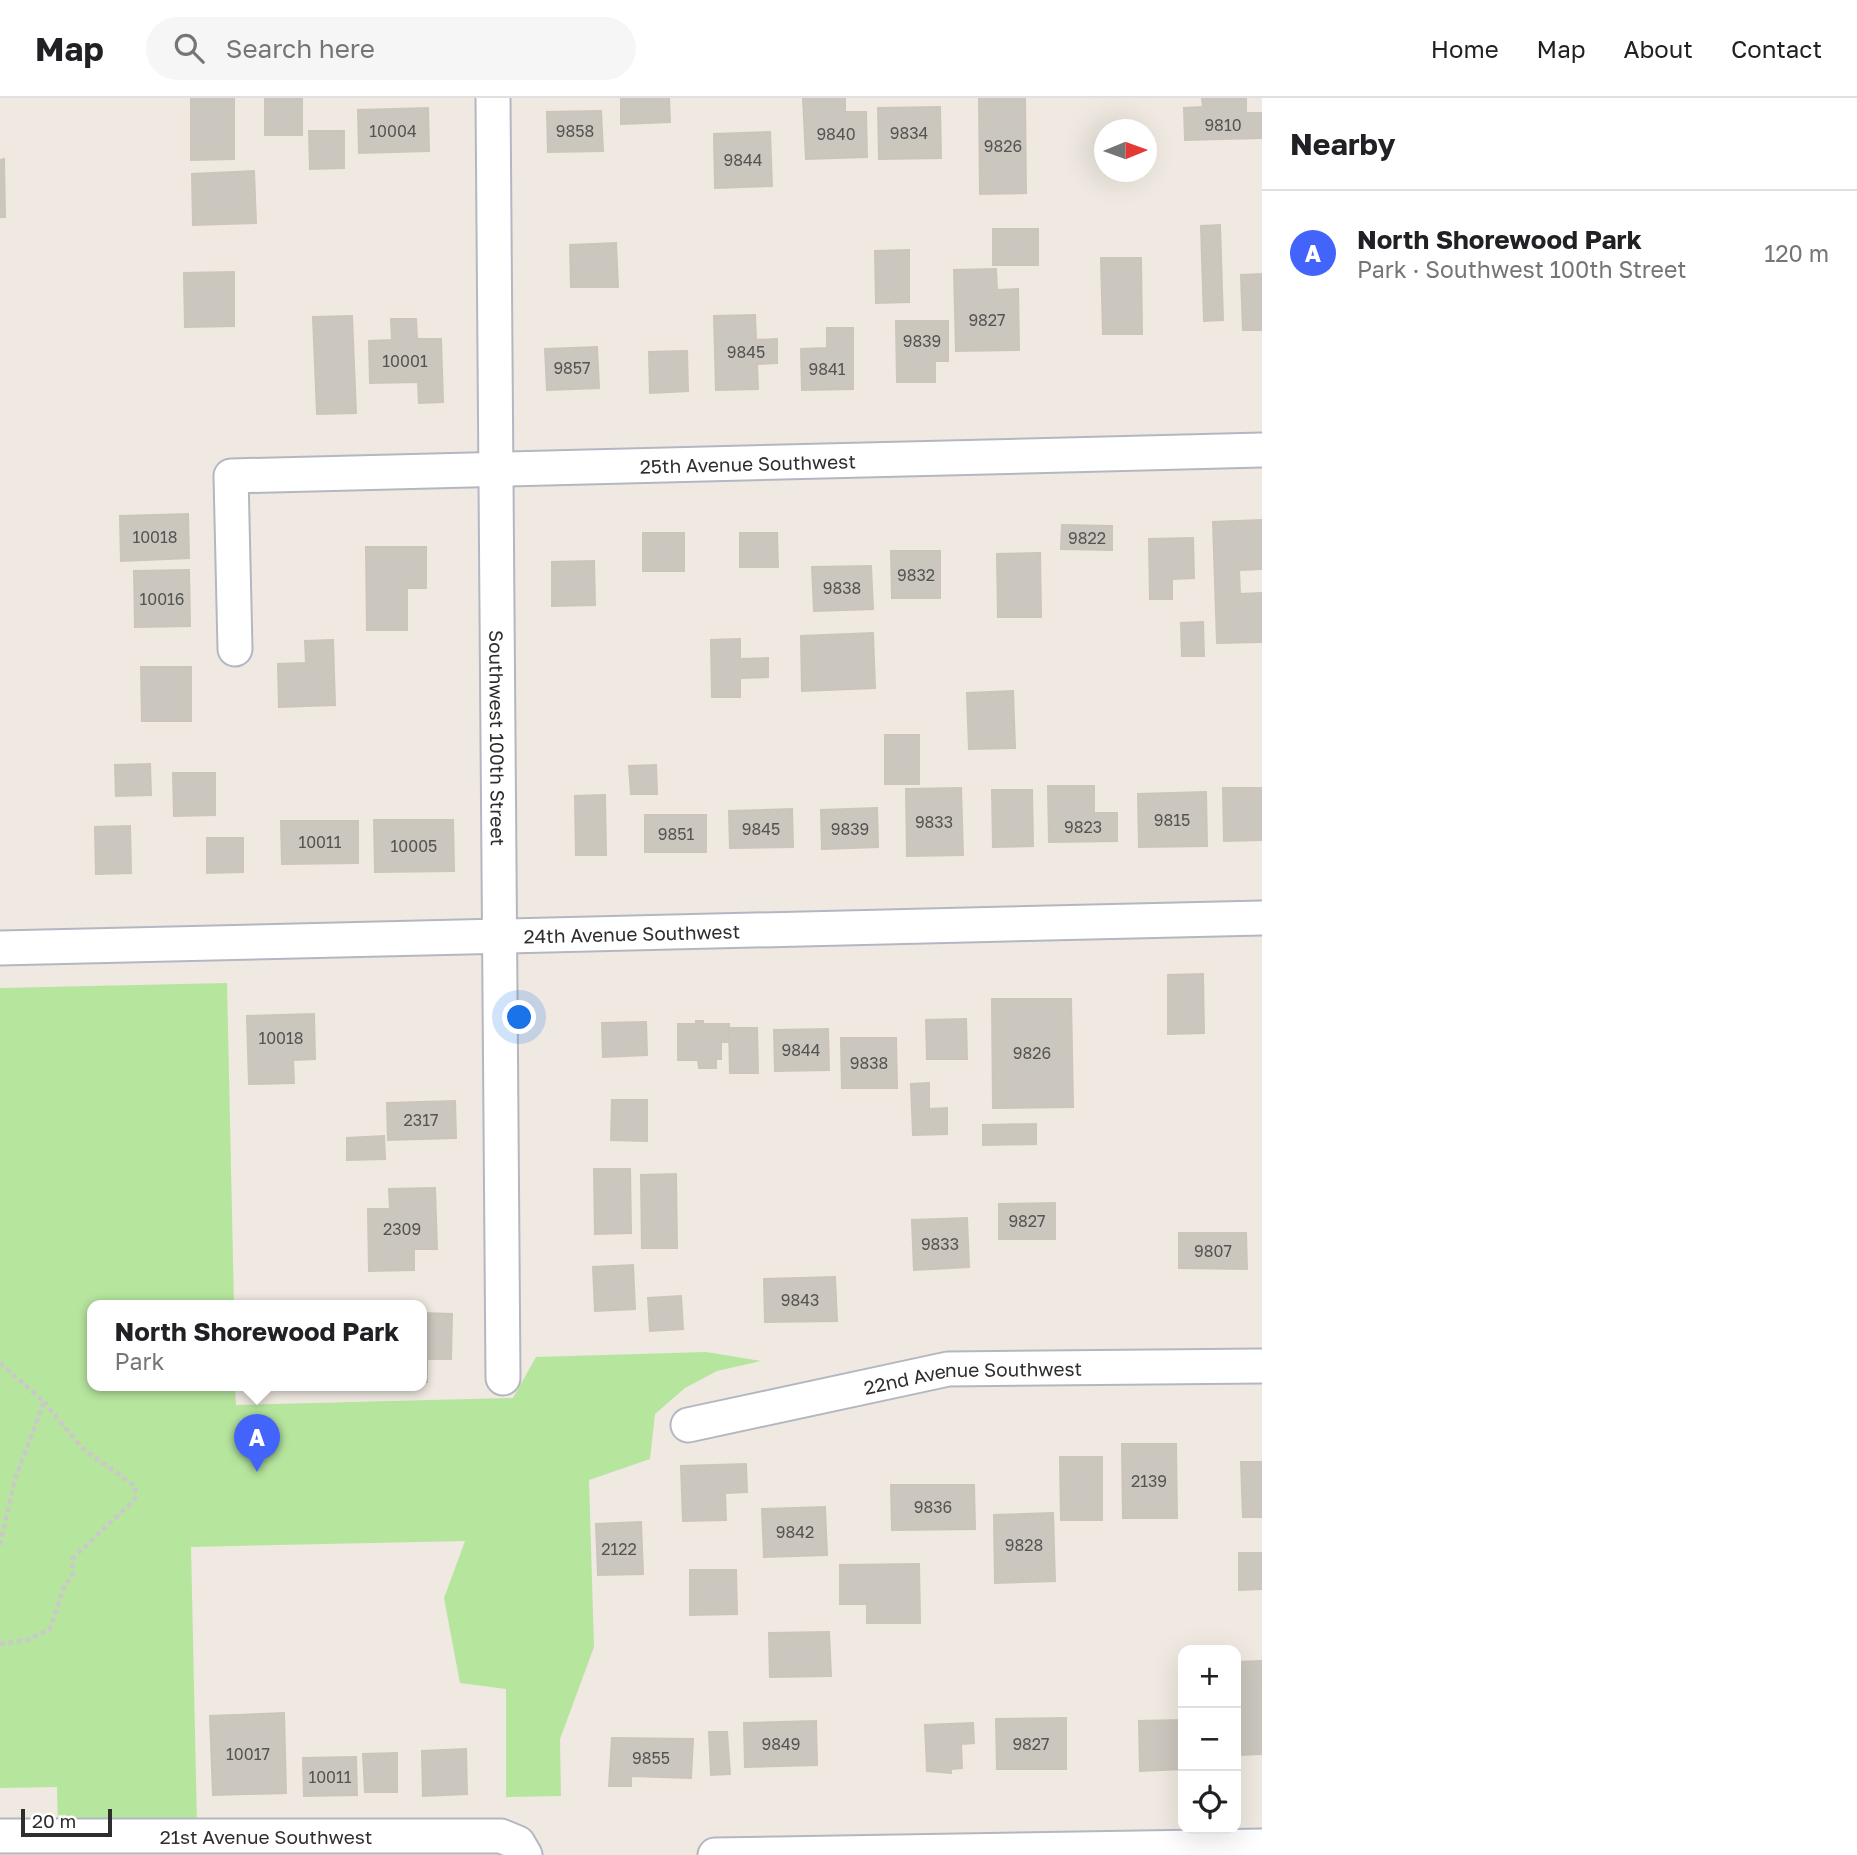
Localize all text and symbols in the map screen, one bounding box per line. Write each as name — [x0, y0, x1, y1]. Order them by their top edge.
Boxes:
search box — [146, 17, 636, 80]
text: Map — [35, 29, 104, 68]
icon: search — [170, 29, 208, 67]
text: Search here — [226, 33, 375, 64]
text: Home — [1431, 34, 1499, 63]
text: Map — [1537, 34, 1586, 63]
text: About — [1624, 34, 1693, 63]
text: Contact — [1731, 34, 1822, 63]
house number: 9810 — [1204, 115, 1242, 135]
north arrow — [1094, 119, 1157, 182]
house number: 10004 — [369, 121, 417, 141]
house number: 9858 — [556, 121, 594, 141]
house number: 9834 — [890, 123, 928, 143]
house number: 9840 — [816, 124, 856, 144]
text: Nearby — [1290, 126, 1395, 162]
house number: 9826 — [984, 136, 1022, 156]
house number: 9844 — [724, 150, 762, 170]
text: North Shorewood Park — [1357, 224, 1642, 255]
text: A — [1305, 239, 1321, 267]
text: 120 m — [1764, 239, 1829, 267]
text: Park · Southwest 100th Street — [1357, 255, 1686, 283]
house number: 9827 — [968, 310, 1006, 330]
house number: 9839 — [903, 331, 941, 351]
house number: 9845 — [727, 342, 765, 362]
house number: 10001 — [382, 351, 428, 371]
house number: 9857 — [553, 358, 591, 378]
house number: 9841 — [809, 359, 846, 379]
street label: 25th Avenue Southwest — [639, 449, 856, 477]
house number: 10018 — [132, 527, 178, 547]
house number: 9822 — [1068, 528, 1106, 548]
house number: 9832 — [897, 565, 935, 585]
house number: 9838 — [823, 578, 861, 598]
house number: 10016 — [139, 589, 185, 609]
street label: Southwest 100th Street — [486, 630, 510, 846]
house number: 9815 — [1154, 810, 1190, 830]
house number: 9833 — [915, 812, 953, 832]
house number: 9823 — [1064, 817, 1102, 837]
house number: 9845 — [742, 819, 780, 839]
house number: 9839 — [831, 819, 869, 839]
house number: 9851 — [658, 824, 694, 844]
house number: 10011 — [298, 832, 342, 852]
house number: 10005 — [391, 836, 437, 856]
street label: 24th Avenue Southwest — [523, 919, 740, 947]
your location — [502, 1000, 536, 1034]
house number: 10018 — [258, 1028, 304, 1048]
house number: 9844 — [782, 1040, 820, 1060]
house number: 9826 — [1013, 1043, 1051, 1063]
house number: 9838 — [850, 1053, 888, 1073]
house number: 2317 — [404, 1110, 438, 1130]
house number: 9827 — [1008, 1211, 1046, 1231]
house number: 2309 — [383, 1219, 421, 1239]
house number: 9833 — [921, 1234, 959, 1254]
house number: 9807 — [1194, 1241, 1232, 1261]
house number: 9843 — [781, 1290, 819, 1310]
popup — [87, 1300, 427, 1391]
text: North Shorewood Park — [115, 1316, 399, 1347]
text: Park — [115, 1347, 164, 1375]
street label: 22nd Avenue Southwest — [861, 1356, 1082, 1398]
pin: A — [234, 1414, 280, 1472]
house number: 2139 — [1131, 1471, 1167, 1491]
house number: 9836 — [914, 1497, 952, 1517]
house number: 9842 — [776, 1522, 814, 1542]
house number: 9828 — [1005, 1535, 1043, 1555]
house number: 2122 — [601, 1539, 637, 1559]
map controls — [1178, 1645, 1241, 1834]
button: + — [1178, 1645, 1241, 1708]
button: − — [1178, 1708, 1241, 1771]
house number: 9849 — [762, 1734, 800, 1754]
house number: 9827 — [1012, 1734, 1050, 1754]
house number: 10017 — [226, 1744, 270, 1764]
house number: 9855 — [632, 1748, 670, 1768]
house number: 10011 — [308, 1767, 352, 1787]
button: locate — [1178, 1771, 1241, 1834]
scale bar — [21, 1806, 112, 1838]
text: 20 m — [32, 1809, 76, 1832]
street label: 21st Avenue Southwest — [160, 1825, 372, 1848]

